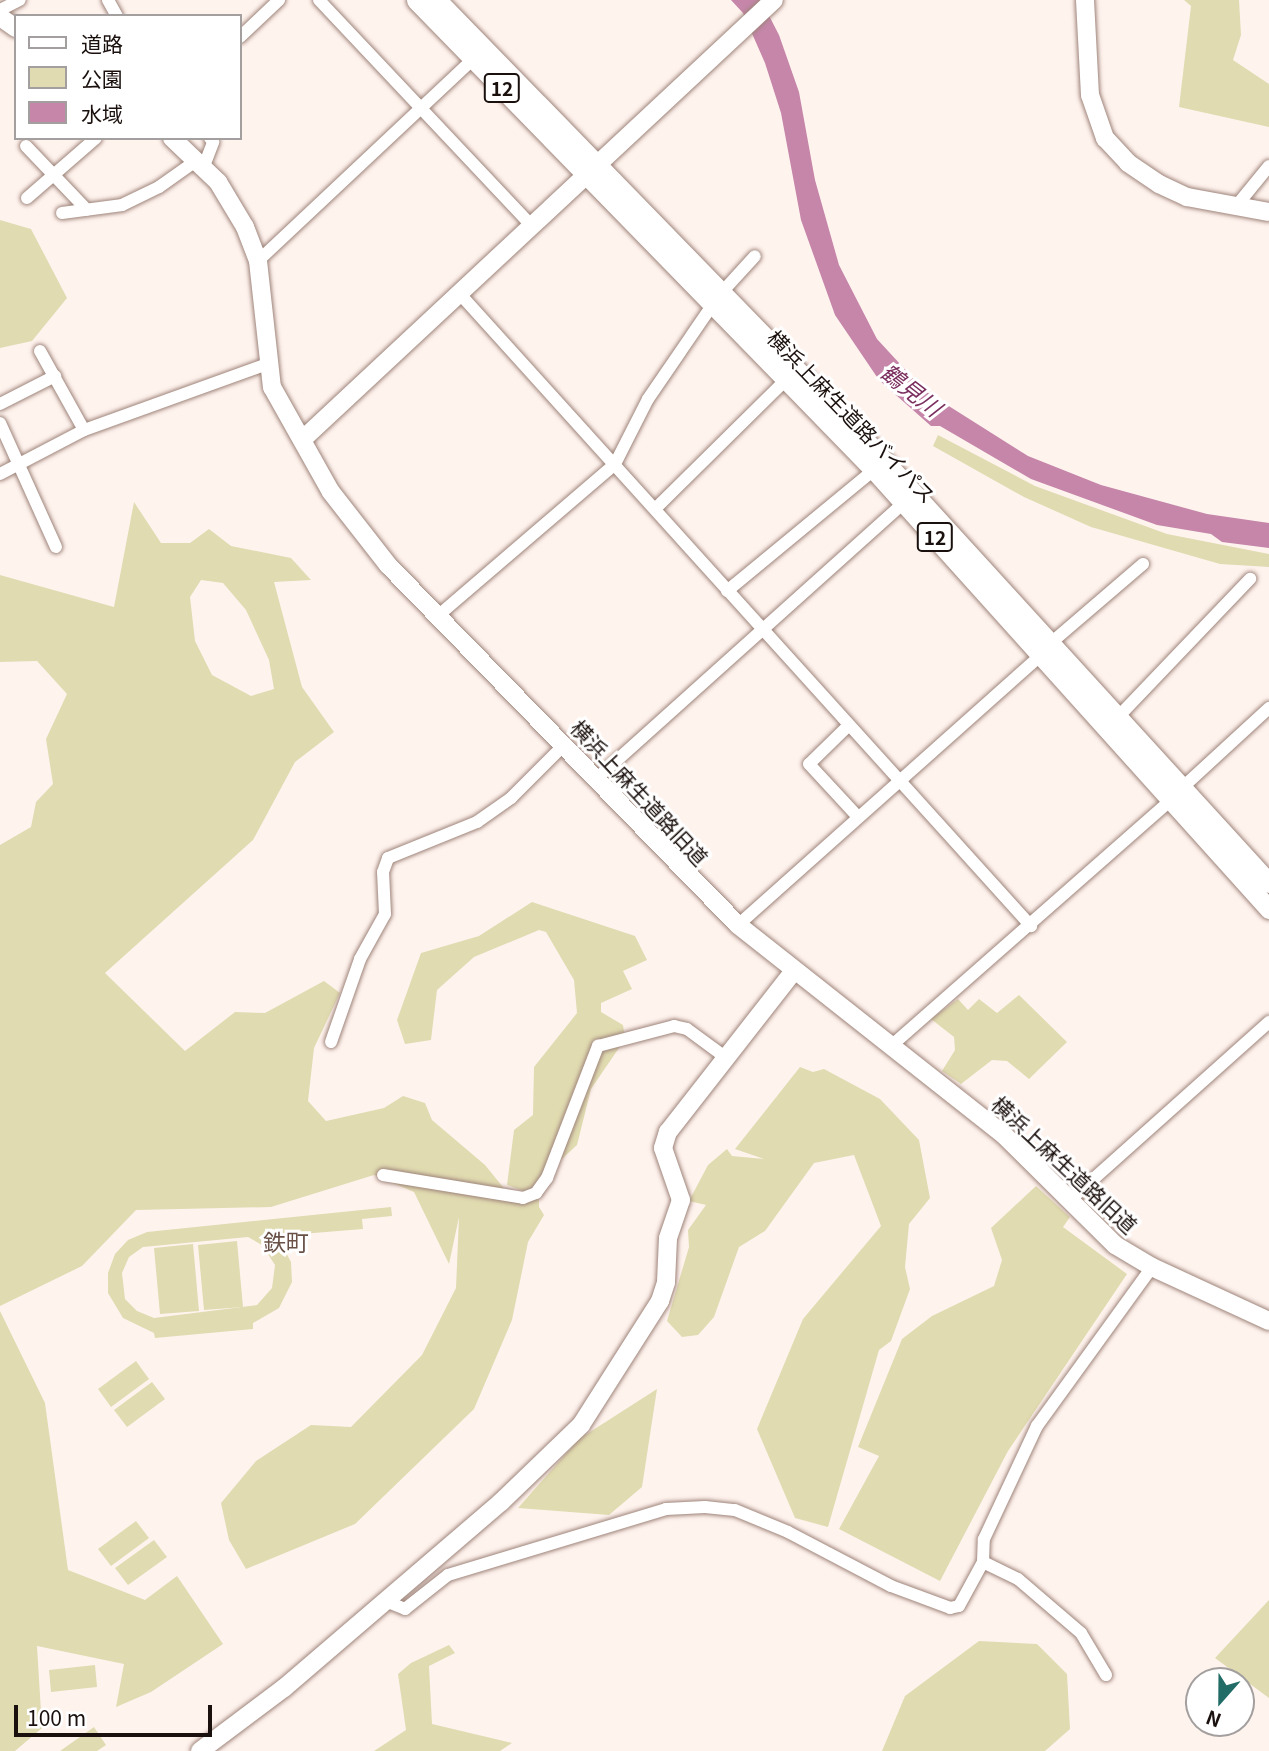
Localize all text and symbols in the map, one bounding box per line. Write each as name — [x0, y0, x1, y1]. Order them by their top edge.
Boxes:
legend — [14, 14, 242, 140]
text: 道路 — [81, 28, 123, 58]
text: 公園 — [81, 63, 123, 93]
road number: 12 — [483, 72, 521, 104]
text: 水域 — [81, 98, 123, 128]
street label: 横浜上麻生道路バイパス — [763, 324, 941, 508]
water label: 鶴見川 — [876, 357, 948, 421]
road number: 12 — [916, 522, 954, 552]
street label: 横浜上麻生道路旧道 — [566, 714, 714, 870]
street label: 横浜上麻生道路旧道 — [987, 1090, 1143, 1238]
district label: 鉄町 — [263, 1227, 309, 1255]
north arrow — [1185, 1667, 1255, 1737]
scale bar — [18, 1692, 215, 1736]
text: 100 m — [27, 1702, 86, 1732]
text: N — [1202, 1705, 1225, 1735]

